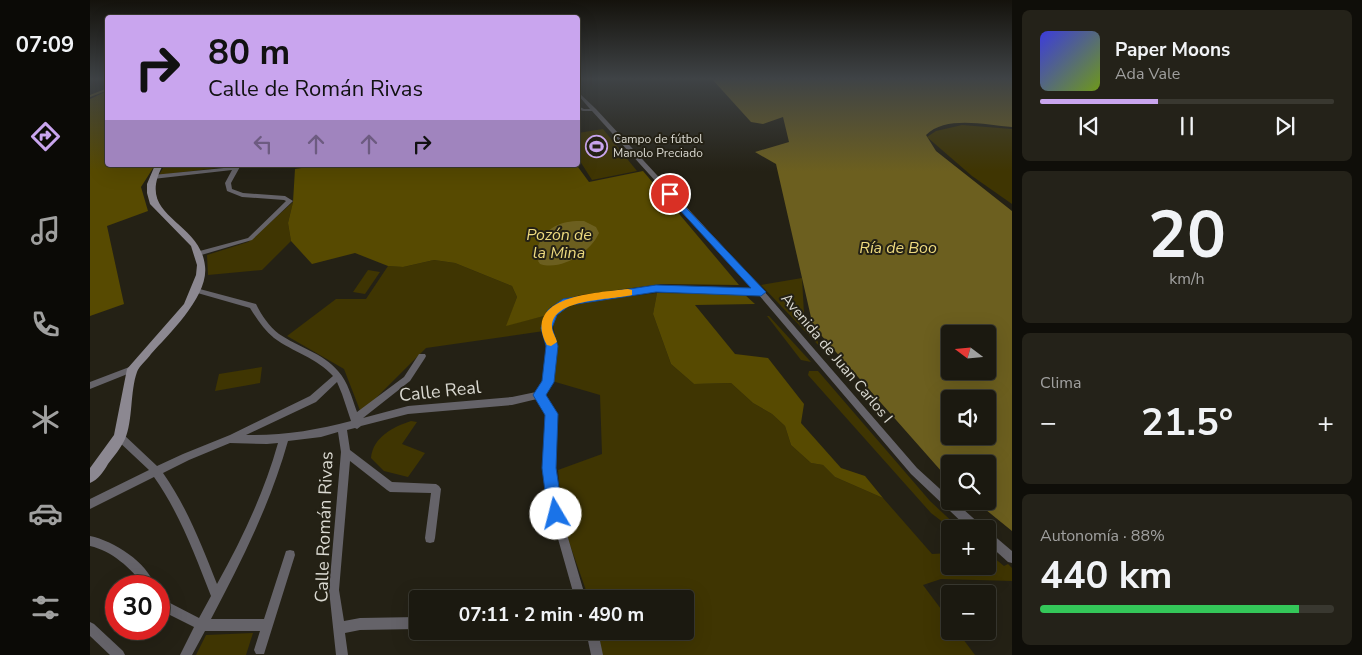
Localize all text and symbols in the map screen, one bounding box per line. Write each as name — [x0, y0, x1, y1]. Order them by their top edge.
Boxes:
text: 80 m — [208, 29, 290, 76]
text: 07:09 — [16, 30, 74, 60]
icon: right — [125, 35, 190, 100]
text: Paper Moons — [1115, 37, 1230, 63]
text: Ada Vale — [1115, 63, 1180, 85]
text: Calle de Román Rivas — [208, 74, 423, 104]
icon: previous — [1075, 112, 1103, 140]
icon: pause — [1173, 112, 1201, 140]
icon: next — [1271, 112, 1299, 140]
icon: directions — [28, 119, 63, 154]
icon: left — [249, 130, 277, 158]
icon: ahead — [302, 130, 330, 158]
icon: ahead — [355, 130, 383, 158]
icon: right — [408, 130, 436, 158]
place label: Campo de fútbol Manolo Preciado — [613, 131, 703, 161]
sports icon: Campo de fútbol Manolo Preciado — [585, 134, 609, 158]
pin — [649, 173, 691, 215]
icon: arrive — [656, 180, 684, 208]
text: 20 — [1148, 191, 1226, 280]
icon: music — [28, 213, 63, 248]
water label: Pozón de la Mina — [526, 224, 592, 264]
water label: Ría de Boo — [859, 237, 937, 259]
text: km/h — [1169, 268, 1205, 290]
street label: Avenida de Juan Carlos I — [777, 289, 897, 427]
icon: phone — [28, 307, 63, 342]
north arrow — [941, 325, 996, 380]
map controls — [941, 325, 996, 640]
text: Clima — [1040, 372, 1081, 394]
street label: Calle Real — [398, 375, 483, 407]
button: sound — [941, 390, 996, 445]
text: 21.5° — [1141, 397, 1233, 448]
icon: climate — [28, 402, 63, 437]
text: − — [1040, 404, 1057, 442]
text: + — [1317, 404, 1334, 442]
street label: Calle Román Rivas — [309, 451, 339, 603]
button: search — [941, 455, 996, 510]
position arrow — [529, 487, 581, 539]
icon: car — [28, 496, 63, 531]
button: + — [941, 520, 996, 575]
text: Autonomía · 88% — [1040, 525, 1165, 547]
text: 440 km — [1040, 550, 1172, 601]
speed limit sign: 30 — [105, 575, 170, 640]
button: − — [941, 585, 996, 640]
icon: filters — [28, 590, 63, 625]
text: 07:11 · 2 min · 490 m — [459, 602, 644, 628]

